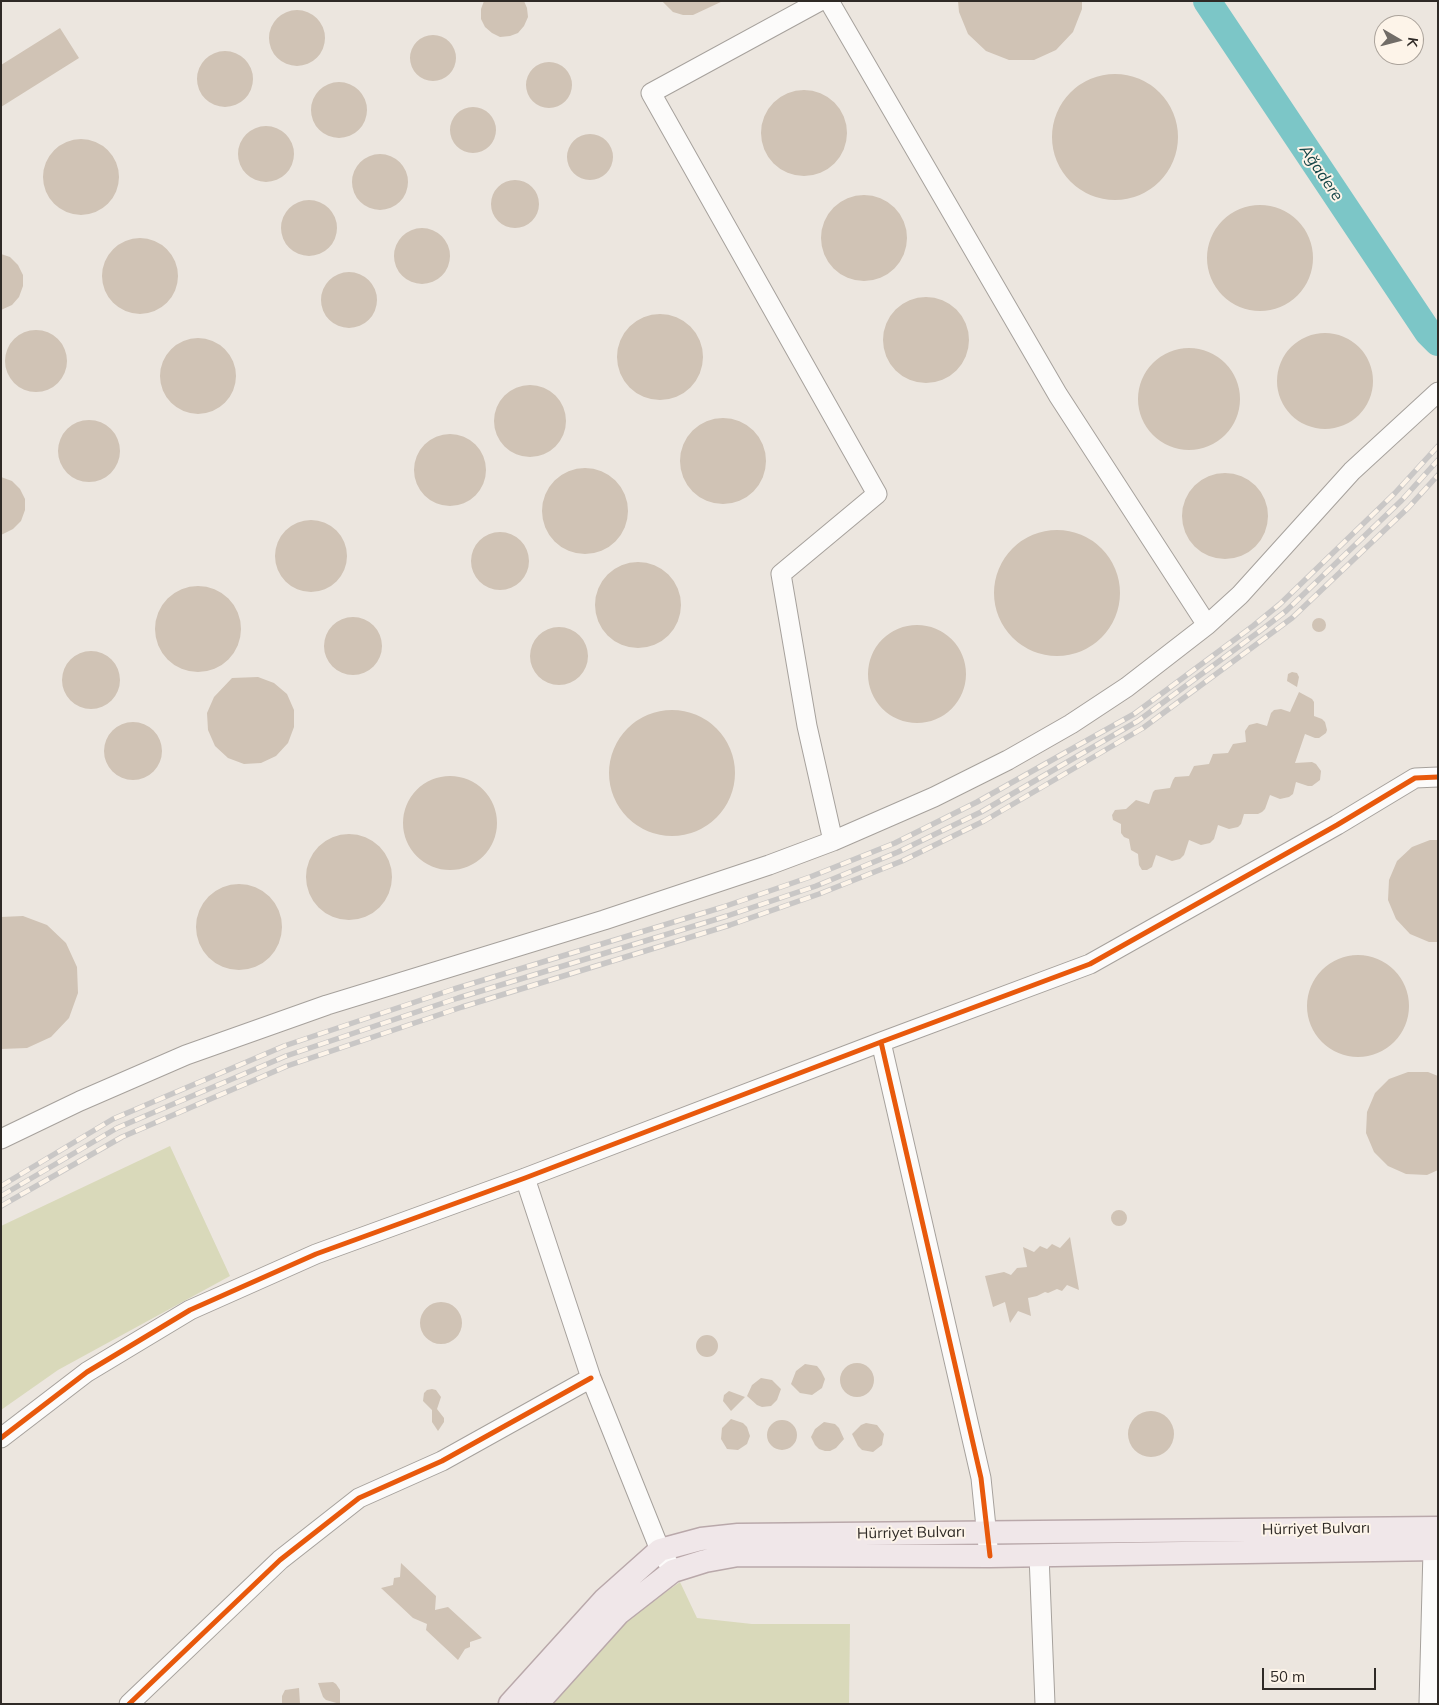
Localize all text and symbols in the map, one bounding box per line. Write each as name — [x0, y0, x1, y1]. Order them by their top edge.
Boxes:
north arrow — [1374, 15, 1424, 65]
text: K — [1403, 36, 1422, 48]
water label: Ağadere — [1295, 141, 1347, 205]
street label: Hürriyet Bulvarı — [1262, 1519, 1370, 1539]
street label: Hürriyet Bulvarı — [857, 1523, 965, 1543]
scale bar — [1264, 1658, 1378, 1690]
text: 50 m — [1270, 1667, 1305, 1686]

